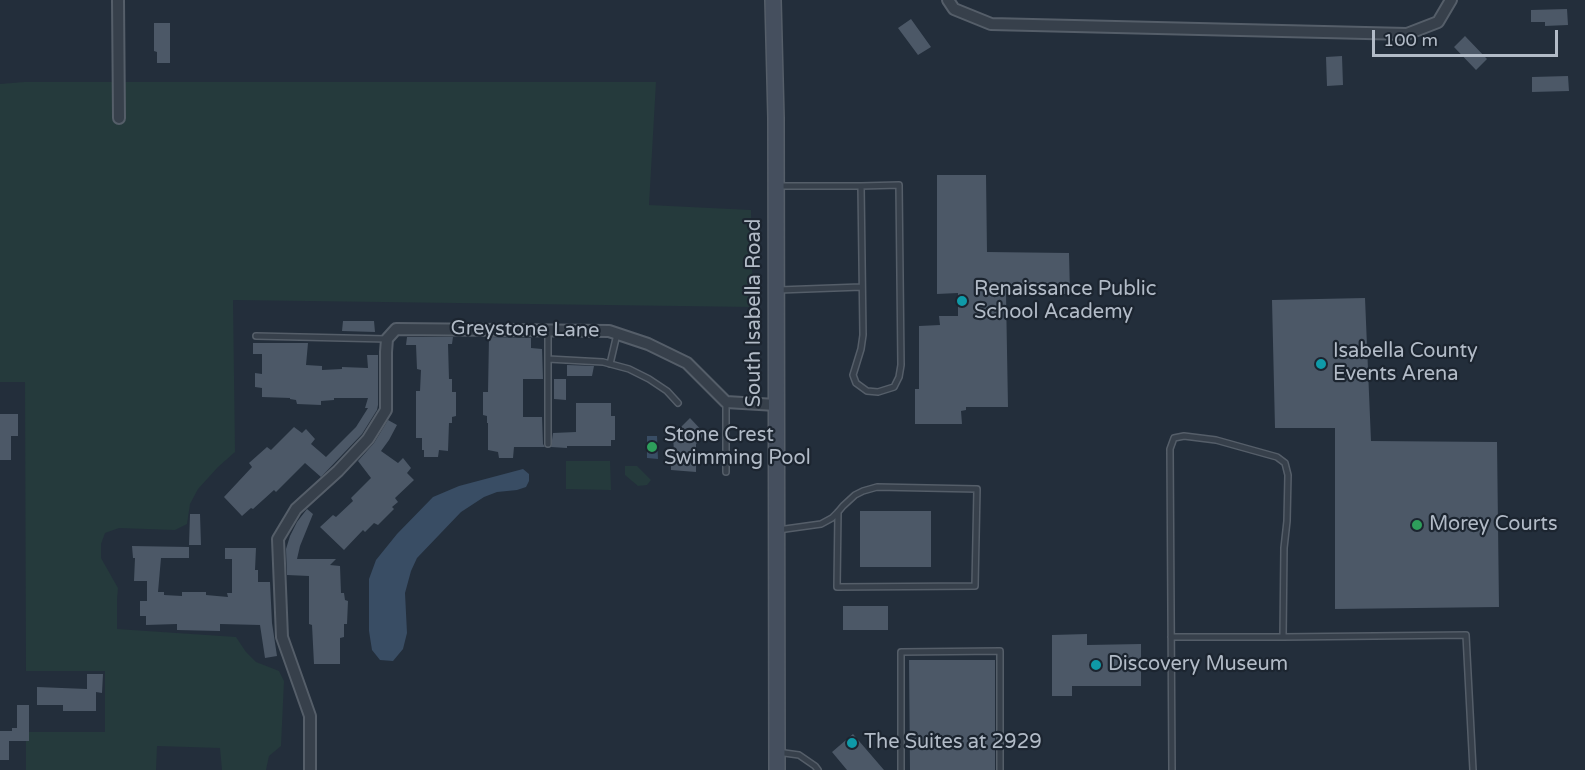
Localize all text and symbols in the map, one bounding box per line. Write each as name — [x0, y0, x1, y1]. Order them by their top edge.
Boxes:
scale bar — [1375, 18, 1561, 56]
text: 100 m — [1383, 29, 1438, 51]
street label: South Isabella Road — [743, 219, 767, 407]
place label: Renaissance Public School Academy — [974, 278, 1156, 325]
marker: Renaissance Public School Academy — [955, 294, 969, 308]
street label: Greystone Lane — [451, 317, 599, 343]
place label: Isabella County Events Arena — [1333, 340, 1478, 387]
marker: Isabella County Events Arena — [1314, 357, 1328, 371]
place label: Stone Crest Swimming Pool — [664, 424, 811, 471]
marker: Stone Crest Swimming Pool — [645, 440, 659, 454]
place label: Morey Courts — [1429, 513, 1558, 537]
marker: Morey Courts — [1410, 518, 1424, 532]
place label: Discovery Museum — [1108, 653, 1288, 677]
marker: Discovery Museum — [1089, 658, 1103, 672]
place label: The Suites at 2929 — [864, 731, 1042, 755]
marker: The Suites at 2929 — [845, 736, 859, 750]

